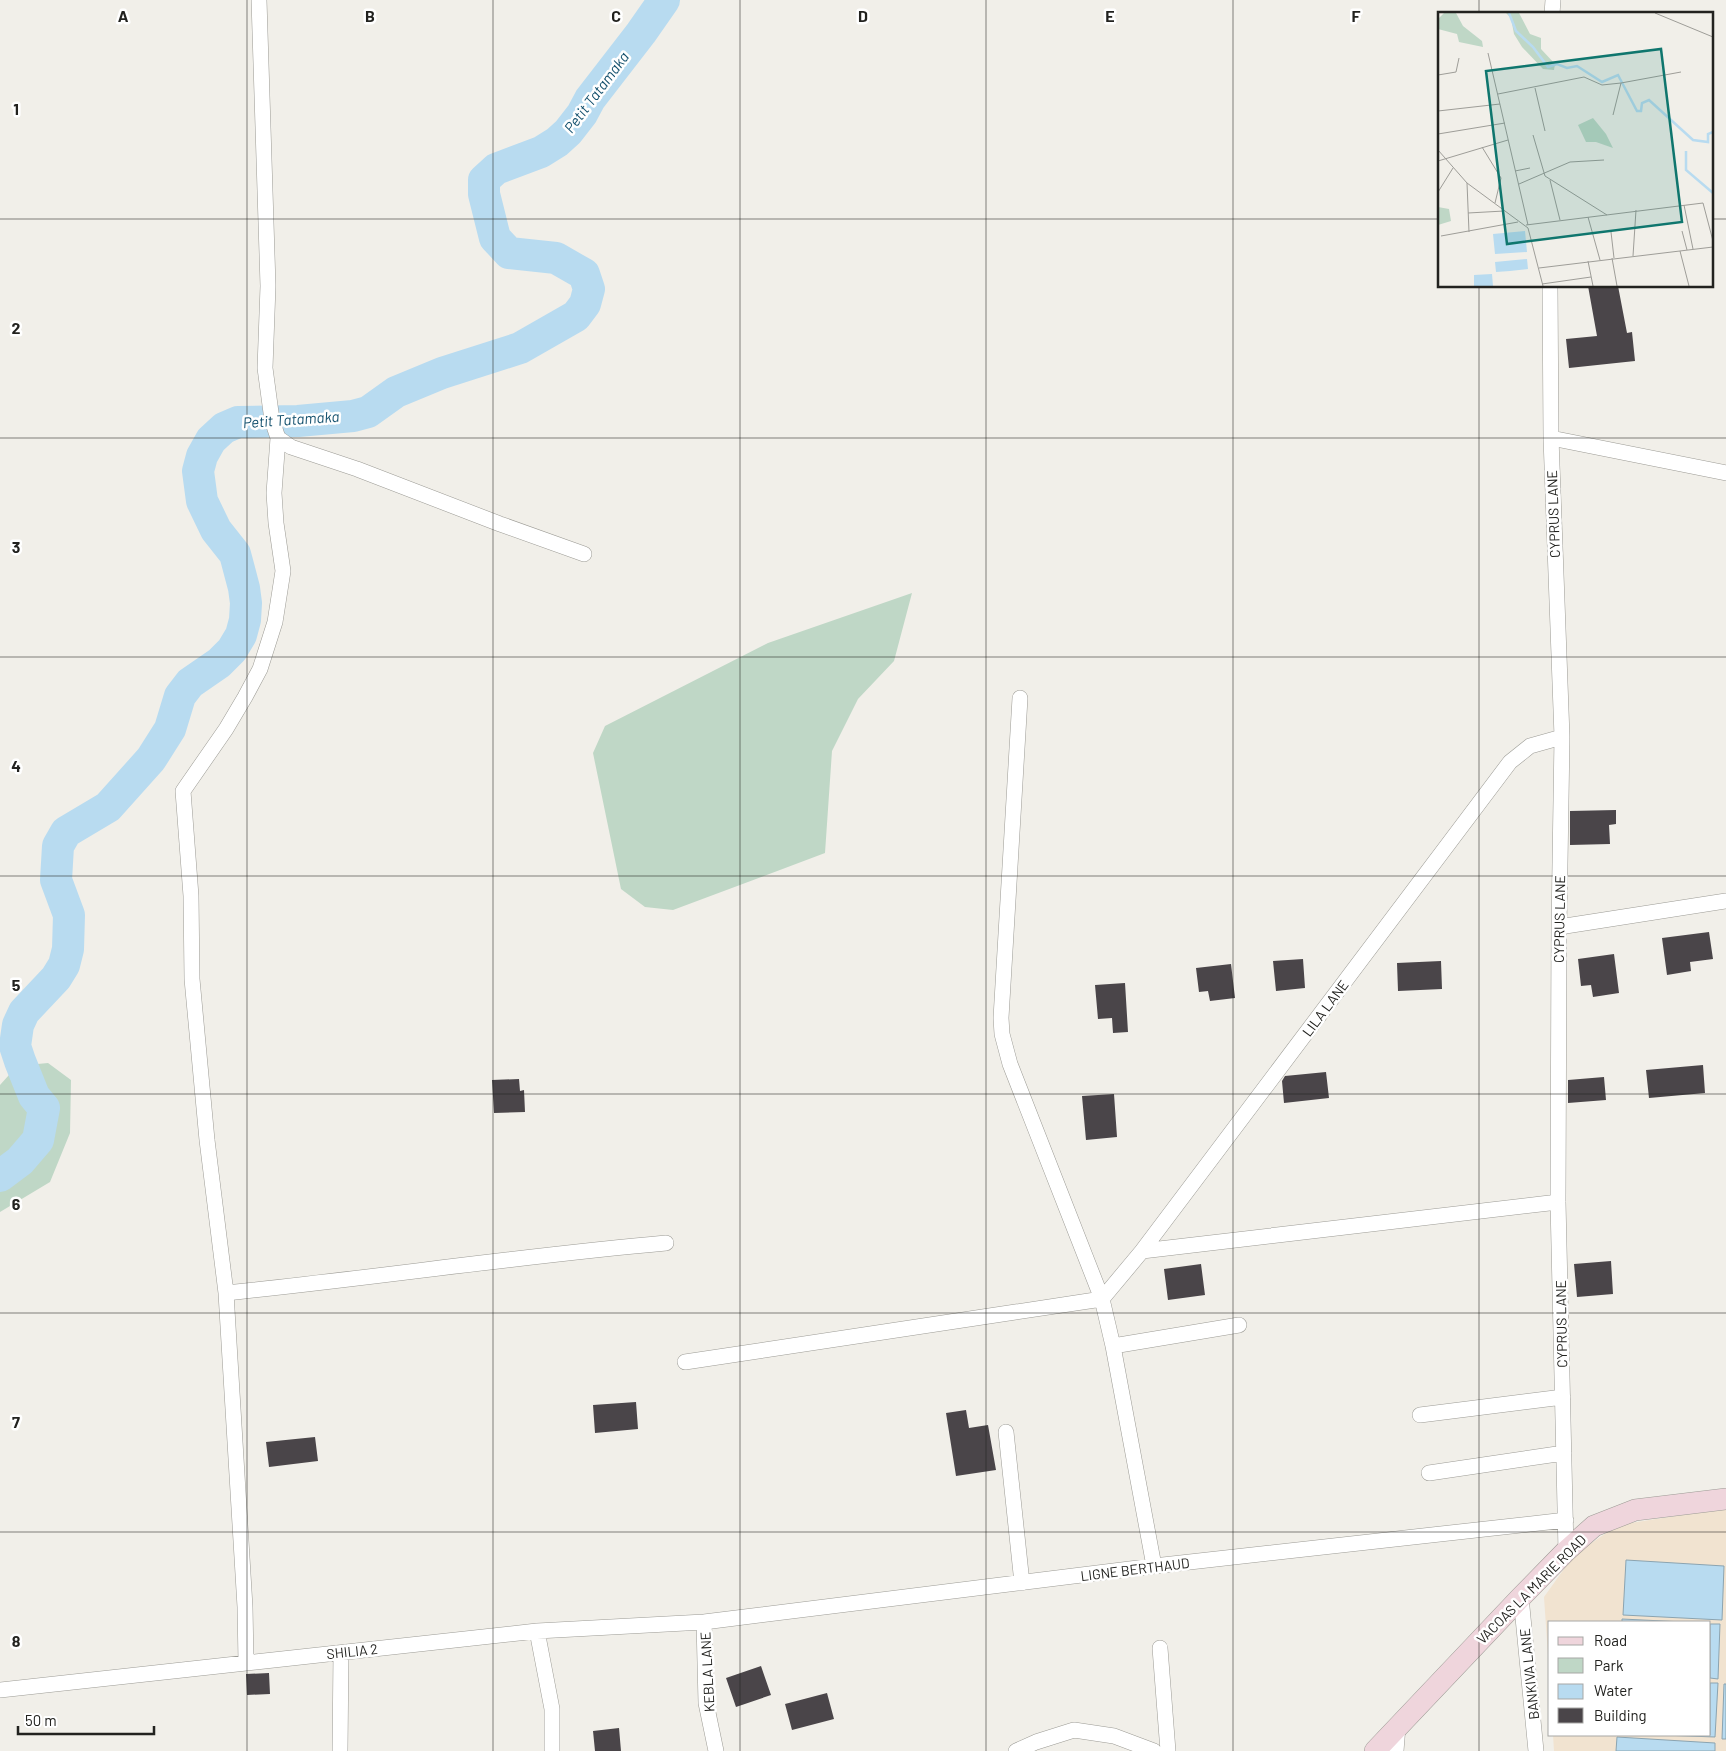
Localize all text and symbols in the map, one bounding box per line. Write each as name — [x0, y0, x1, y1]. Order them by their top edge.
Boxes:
text: A — [118, 6, 129, 25]
text: B — [365, 6, 375, 25]
text: C — [611, 6, 621, 25]
text: D — [858, 6, 868, 25]
text: E — [1105, 6, 1115, 25]
text: F — [1352, 6, 1361, 25]
inset map — [1438, 12, 1714, 288]
water label: Petit Tatamaka — [560, 48, 632, 136]
text: 1 — [13, 99, 19, 118]
text: 2 — [12, 318, 21, 337]
water label: Petit Tatamaka — [242, 407, 340, 431]
street label: CYPRUS LANE — [1543, 470, 1563, 558]
text: 3 — [12, 537, 20, 556]
text: 4 — [11, 756, 21, 775]
street label: CYPRUS LANE — [1550, 875, 1568, 963]
text: 5 — [12, 975, 21, 994]
street label: LILA LANE — [1298, 976, 1352, 1040]
text: 6 — [12, 1194, 21, 1213]
street label: CYPRUS LANE — [1552, 1280, 1570, 1368]
text: 7 — [12, 1412, 20, 1431]
street label: VACOAS LA MARIE ROAD — [1473, 1531, 1589, 1647]
street label: LIGNE BERTHAUD — [1079, 1554, 1191, 1584]
legend — [1548, 1621, 1711, 1736]
street label: BANKIVA LANE — [1516, 1628, 1542, 1720]
text: 8 — [12, 1631, 21, 1650]
street label: KEBLA LANE — [696, 1631, 718, 1713]
text: Road — [1594, 1631, 1627, 1649]
street label: SHILIA 2 — [326, 1640, 378, 1662]
text: Park — [1594, 1656, 1624, 1674]
text: Water — [1594, 1681, 1633, 1699]
scale bar — [18, 1704, 154, 1736]
text: Building — [1594, 1706, 1647, 1724]
text: 50 m — [25, 1711, 57, 1729]

